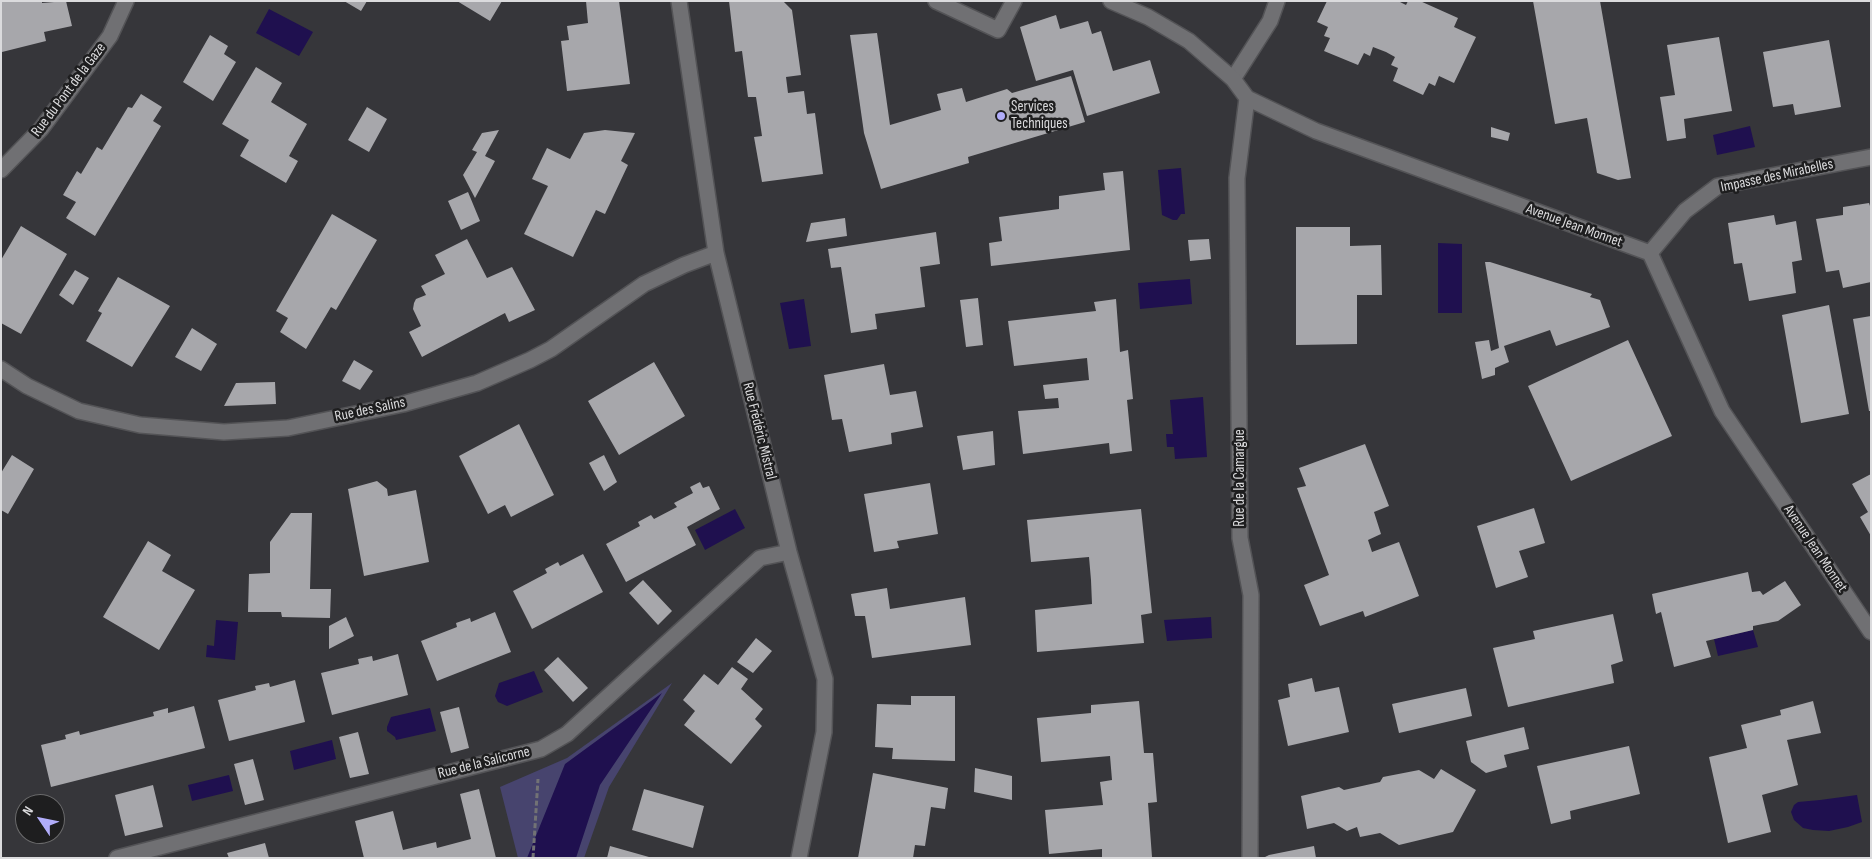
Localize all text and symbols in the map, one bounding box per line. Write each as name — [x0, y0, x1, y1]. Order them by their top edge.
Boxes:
street label: Rue du Pont de la Gaze — [28, 40, 110, 140]
place label: Services Techniques — [1011, 98, 1068, 133]
marker: Services Techniques — [995, 110, 1007, 122]
street label: Impasse des Mirabelles — [1719, 155, 1835, 197]
street label: Avenue Jean Monnet — [1523, 200, 1625, 252]
street label: Rue Frédéric Mistral — [738, 381, 780, 481]
street label: Rue des Salins — [333, 394, 407, 426]
street label: Rue de la Camargue — [1231, 429, 1249, 527]
street label: Avenue Jean Monnet — [1779, 502, 1851, 596]
street label: Rue de la Salicorne — [436, 743, 532, 783]
north arrow — [15, 794, 65, 844]
text: N — [19, 803, 37, 819]

